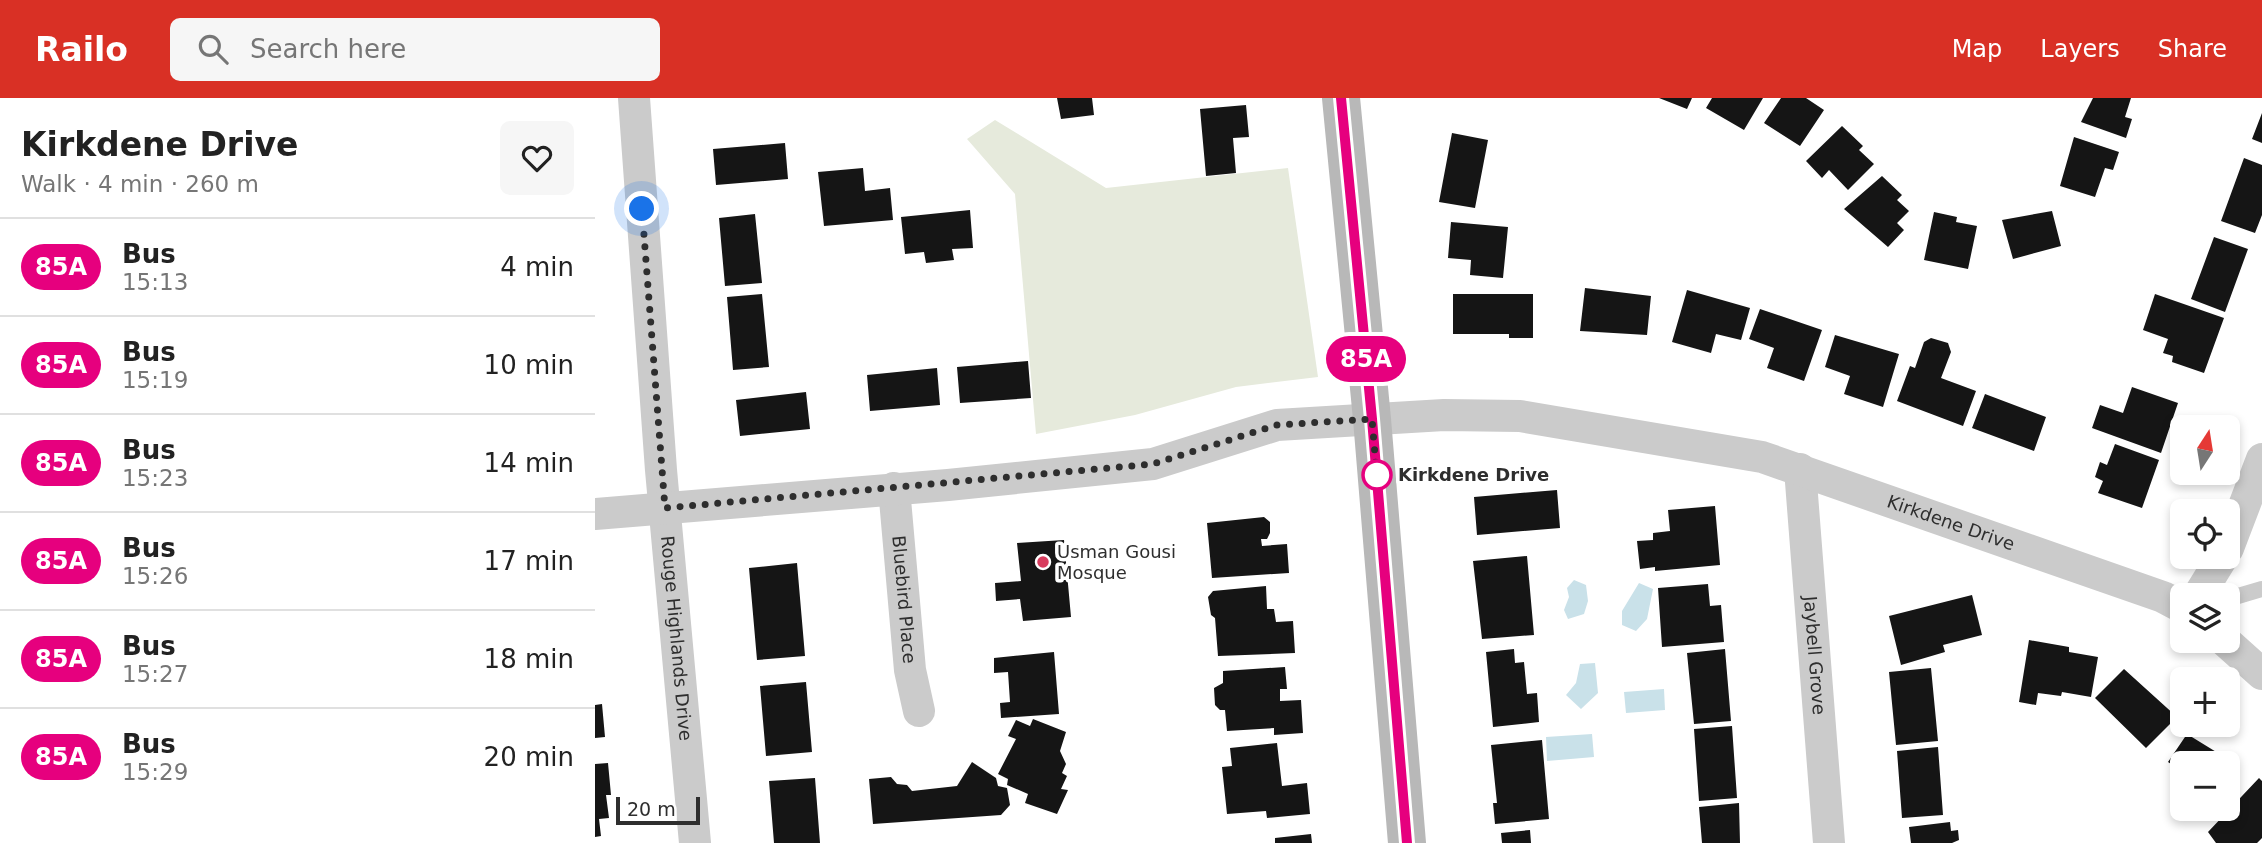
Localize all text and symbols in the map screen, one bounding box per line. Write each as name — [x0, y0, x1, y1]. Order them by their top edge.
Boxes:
search box — [170, 18, 660, 81]
text: Railo — [35, 30, 128, 69]
icon: search — [194, 30, 232, 68]
text: Search here — [250, 34, 406, 64]
text: Map — [1952, 35, 2002, 63]
text: Layers — [2040, 35, 2120, 63]
text: Share — [2158, 35, 2227, 63]
button: heart — [500, 121, 574, 195]
text: Kirkdene Drive — [21, 125, 298, 164]
text: Walk · 4 min · 260 m — [21, 171, 259, 197]
your location — [624, 191, 659, 226]
text: Bus — [122, 239, 176, 269]
text: 4 min — [500, 252, 574, 282]
text: 85A — [35, 253, 87, 281]
text: 15:13 — [122, 269, 188, 295]
line badge: 85A — [1326, 336, 1406, 382]
text: Bus — [122, 337, 176, 367]
text: 85A — [1340, 345, 1392, 373]
text: 10 min — [484, 350, 574, 380]
text: 85A — [35, 351, 87, 379]
text: 15:19 — [122, 367, 188, 393]
north arrow — [2170, 415, 2240, 485]
map controls — [2170, 415, 2240, 821]
text: Bus — [122, 435, 176, 465]
text: 14 min — [484, 448, 574, 478]
text: 85A — [35, 449, 87, 477]
marker: Kirkdene Drive — [1362, 460, 1392, 490]
place label: Kirkdene Drive — [1398, 464, 1549, 485]
text: 15:23 — [122, 465, 188, 491]
street label: Kirkdene Drive — [1885, 491, 2017, 554]
button: locate — [2170, 499, 2240, 569]
text: Bus — [122, 533, 176, 563]
street label: Rouge Highlands Drive — [657, 535, 697, 742]
street label: Bluebird Place — [888, 535, 920, 664]
place label: Usman Gousi Mosque — [1057, 541, 1176, 583]
text: 17 min — [484, 546, 574, 576]
text: 85A — [35, 547, 87, 575]
marker: Usman Gousi Mosque — [1035, 554, 1051, 570]
text: 15:26 — [122, 563, 188, 589]
button: layers — [2170, 583, 2240, 653]
street label: Jaybell Grove — [1800, 594, 1830, 716]
text: Bus — [122, 631, 176, 661]
text: 18 min — [484, 644, 574, 674]
text: 85A — [35, 645, 87, 673]
text: 15:27 — [122, 661, 188, 687]
button: + — [2170, 667, 2240, 737]
text: Bus — [122, 729, 176, 759]
text: 20 min — [484, 742, 574, 772]
text: 85A — [35, 743, 87, 771]
button: − — [2170, 751, 2240, 821]
text: 15:29 — [122, 759, 188, 785]
scale bar — [616, 794, 700, 826]
text: 20 m — [627, 798, 676, 820]

